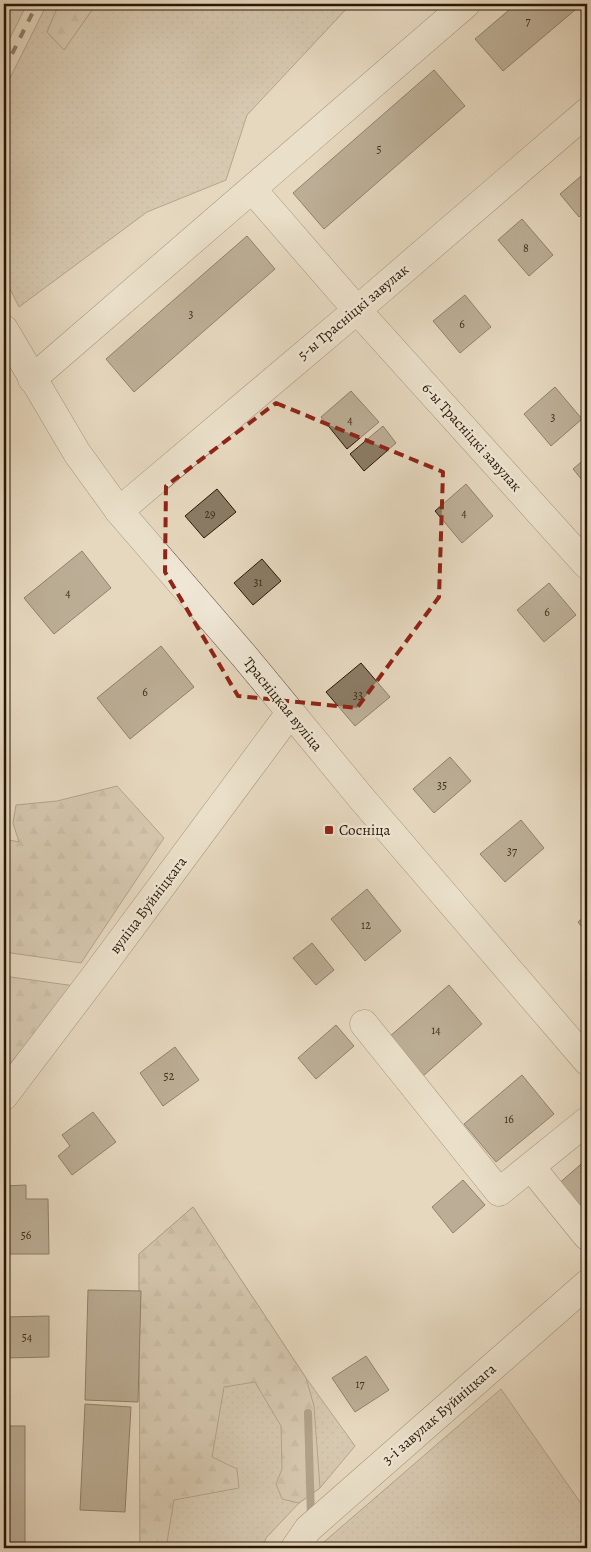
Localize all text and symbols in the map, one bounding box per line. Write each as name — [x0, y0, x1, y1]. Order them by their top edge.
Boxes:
house number: 7 — [525, 13, 531, 29]
house number: 5 — [376, 141, 382, 157]
house number: 8 — [523, 240, 529, 256]
street label: 5-ы Трасніцкі завулак — [293, 259, 413, 365]
house number: 3 — [189, 306, 194, 322]
house number: 6 — [459, 316, 465, 332]
street label: 6-ы Трасніцкі завулак — [418, 378, 527, 496]
house number: 3 — [551, 409, 556, 425]
house number: 4 — [347, 412, 353, 428]
house number: 4 — [461, 505, 467, 521]
house number: 29 — [204, 506, 216, 522]
house number: 31 — [253, 574, 263, 590]
house number: 4 — [65, 585, 71, 601]
house number: 6 — [544, 604, 550, 620]
street label: Трасніцкая вуліца — [239, 653, 327, 755]
house number: 6 — [142, 684, 148, 700]
house number: 33 — [353, 687, 363, 703]
house number: 35 — [437, 777, 447, 793]
place label: Сосніца — [339, 820, 390, 840]
marker: Сосніца — [323, 824, 335, 836]
house number: 37 — [507, 843, 518, 859]
street label: вуліца Буйніцкага — [105, 852, 191, 958]
house number: 12 — [361, 917, 371, 933]
house number: 14 — [431, 1022, 441, 1038]
house number: 52 — [164, 1068, 175, 1084]
house number: 16 — [504, 1111, 514, 1127]
house number: 56 — [21, 1227, 32, 1243]
house number: 54 — [22, 1329, 33, 1345]
street label: 3-і завулак Буйніцкага — [378, 1359, 500, 1469]
house number: 17 — [355, 1376, 366, 1392]

